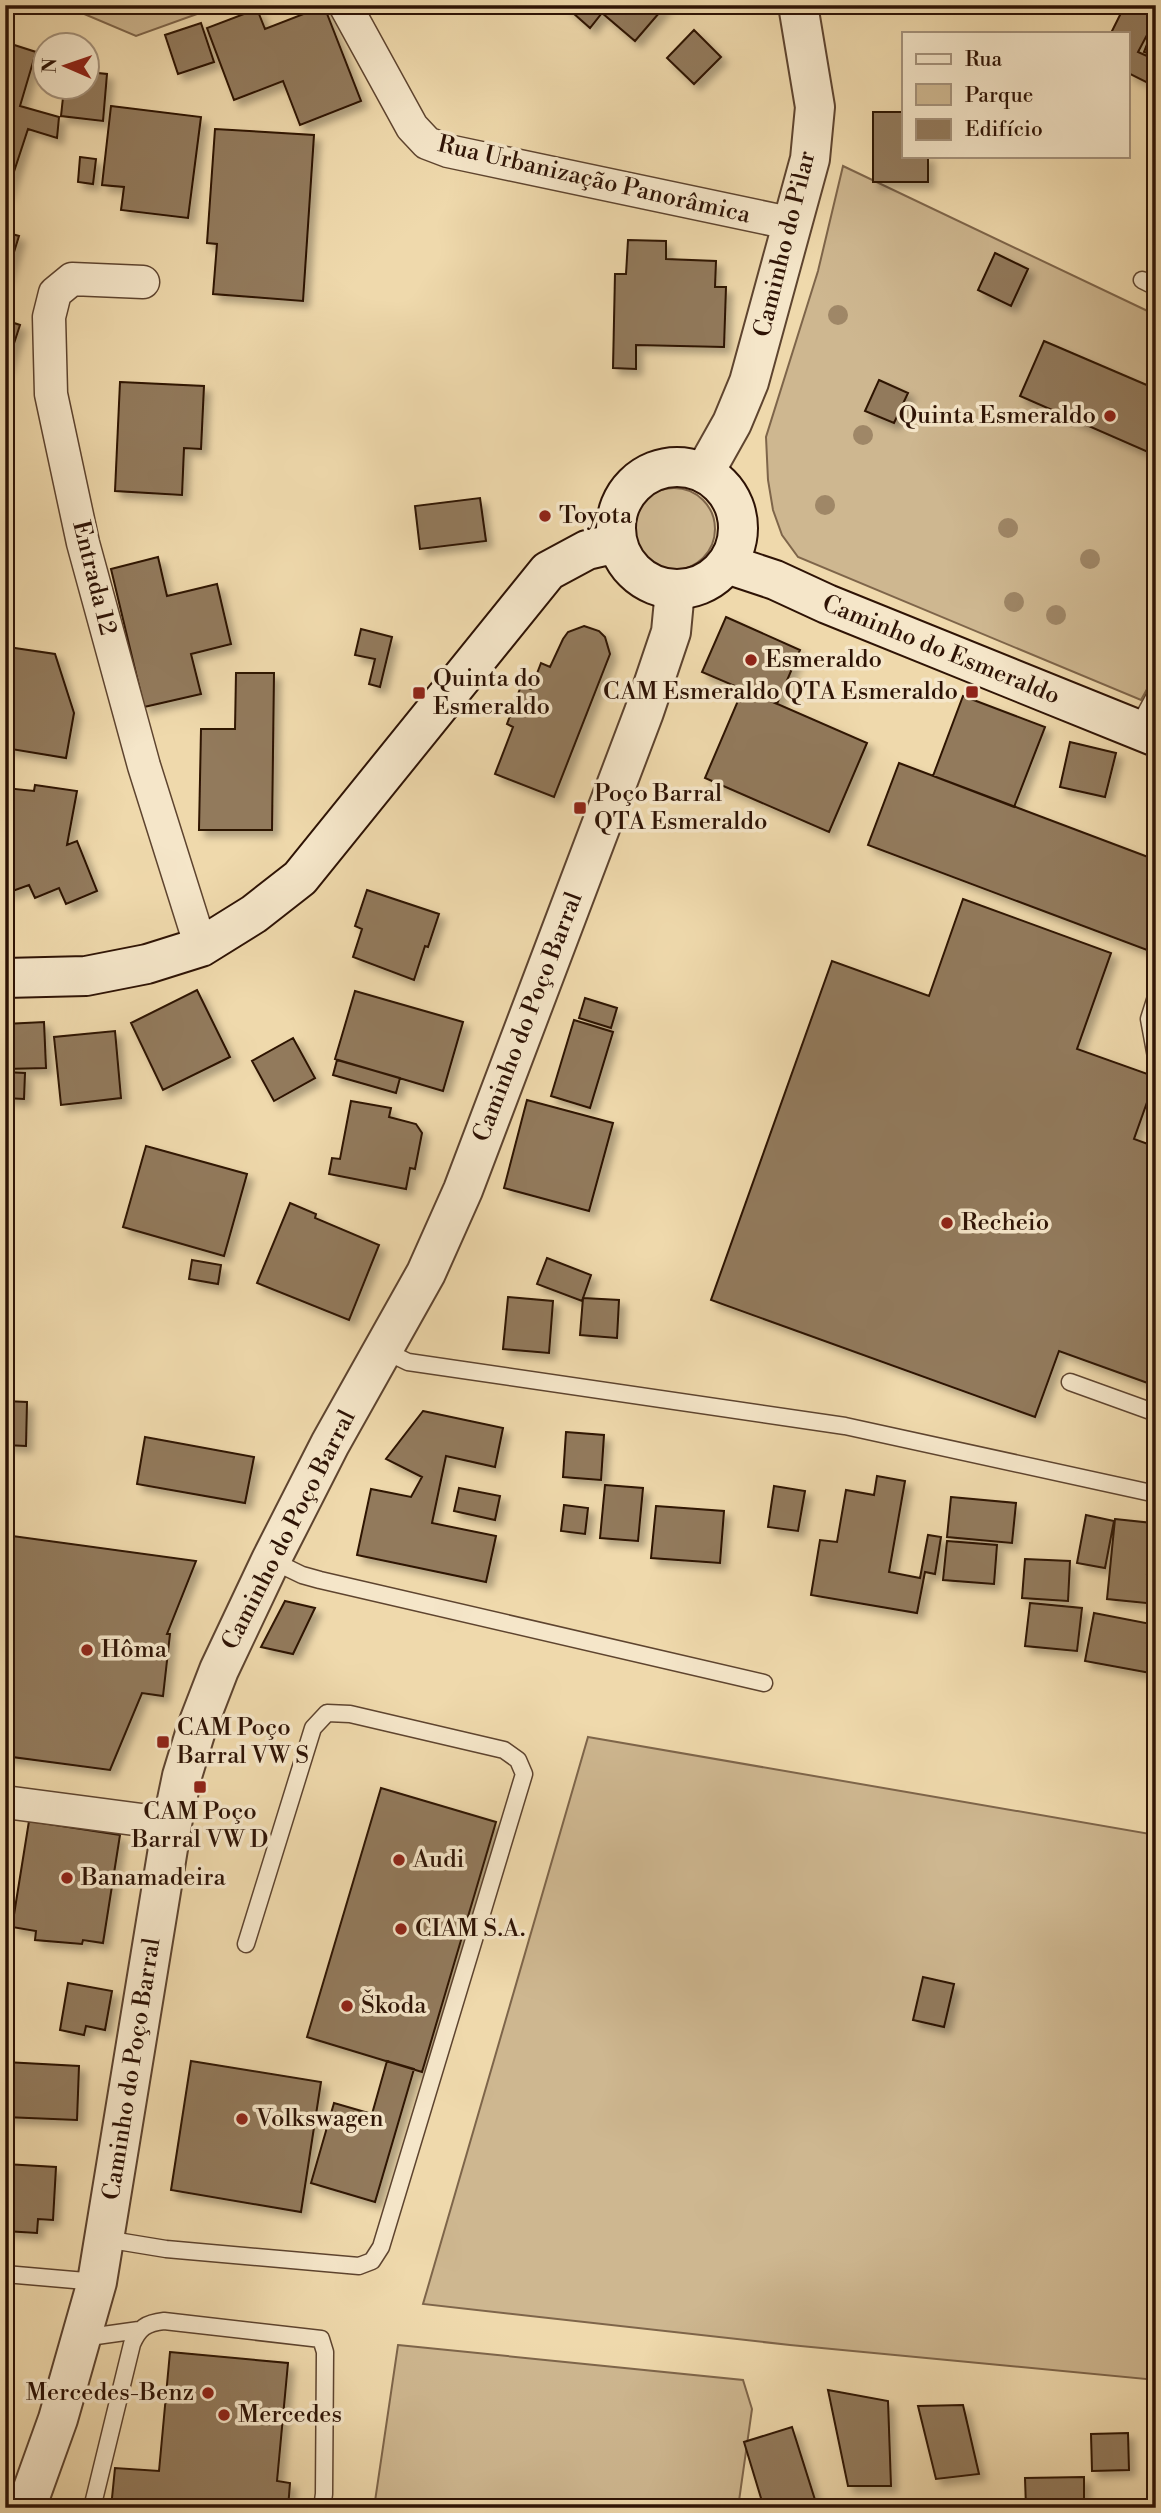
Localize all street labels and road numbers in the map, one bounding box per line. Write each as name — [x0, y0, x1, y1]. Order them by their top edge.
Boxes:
street label: Rua Urbanização Panorâmica — [435, 129, 754, 231]
street label: Caminho do Pilar — [747, 148, 823, 340]
street label: Entrada 12 — [65, 518, 123, 638]
street label: Caminho do Esmeraldo — [818, 589, 1064, 711]
street label: Caminho do Poço Barral — [467, 888, 589, 1146]
street label: Caminho do Poço Barral — [216, 1405, 362, 1655]
street label: Caminho do Poço Barral — [96, 1936, 168, 2202]

